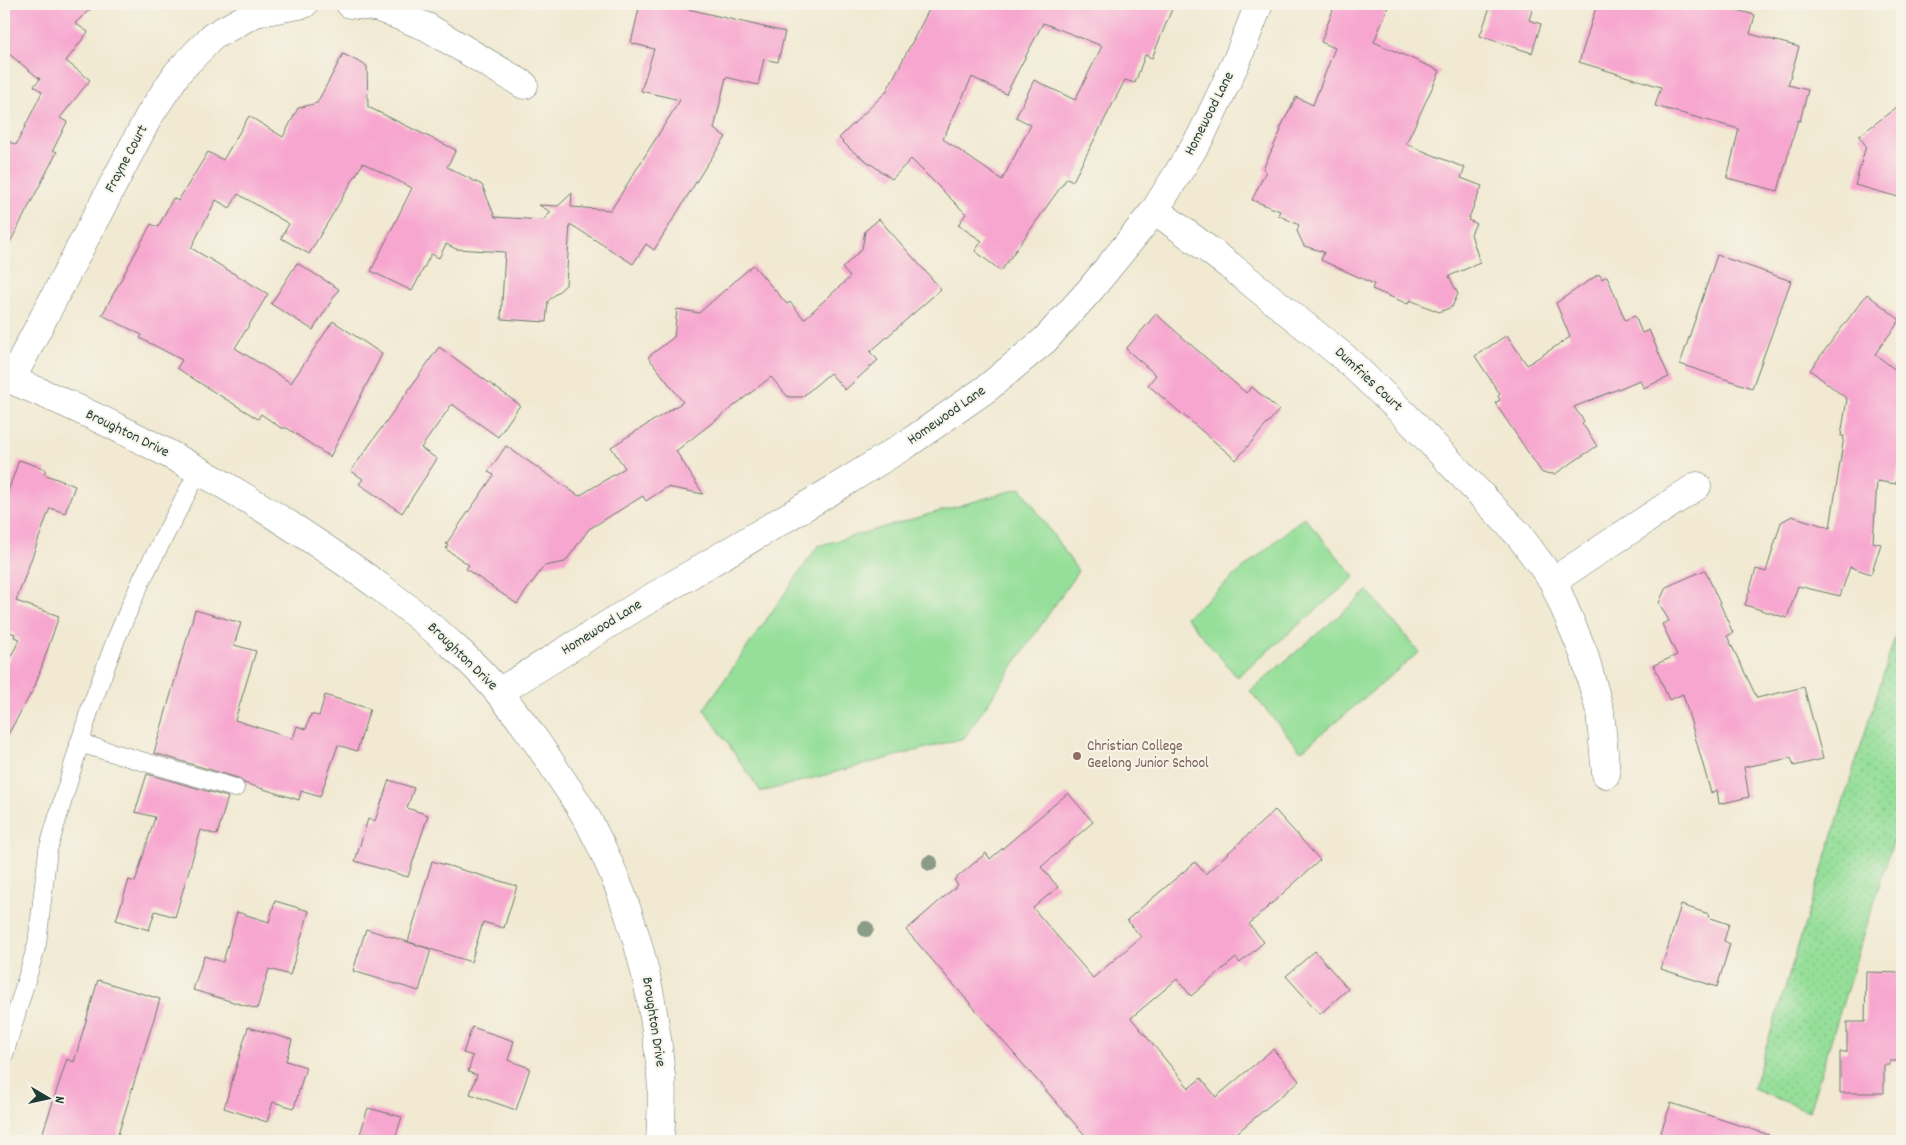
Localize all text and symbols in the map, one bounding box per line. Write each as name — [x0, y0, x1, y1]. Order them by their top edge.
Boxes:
street label: Homewood Lane — [1179, 68, 1241, 160]
street label: Frayne Court — [100, 121, 154, 197]
street label: Dumfries Court — [1329, 343, 1407, 418]
street label: Homewood Lane — [903, 381, 991, 451]
street label: Broughton Drive — [81, 404, 173, 464]
street label: Homewood Lane — [557, 594, 647, 662]
street label: Broughton Drive — [422, 618, 503, 697]
place label: Christian College Geelong Junior School — [1087, 736, 1209, 775]
marker: Christian College Geelong Junior School — [1071, 750, 1083, 762]
street label: Broughton Drive — [635, 975, 671, 1069]
north arrow — [22, 1072, 72, 1122]
text: N — [48, 1095, 69, 1105]

